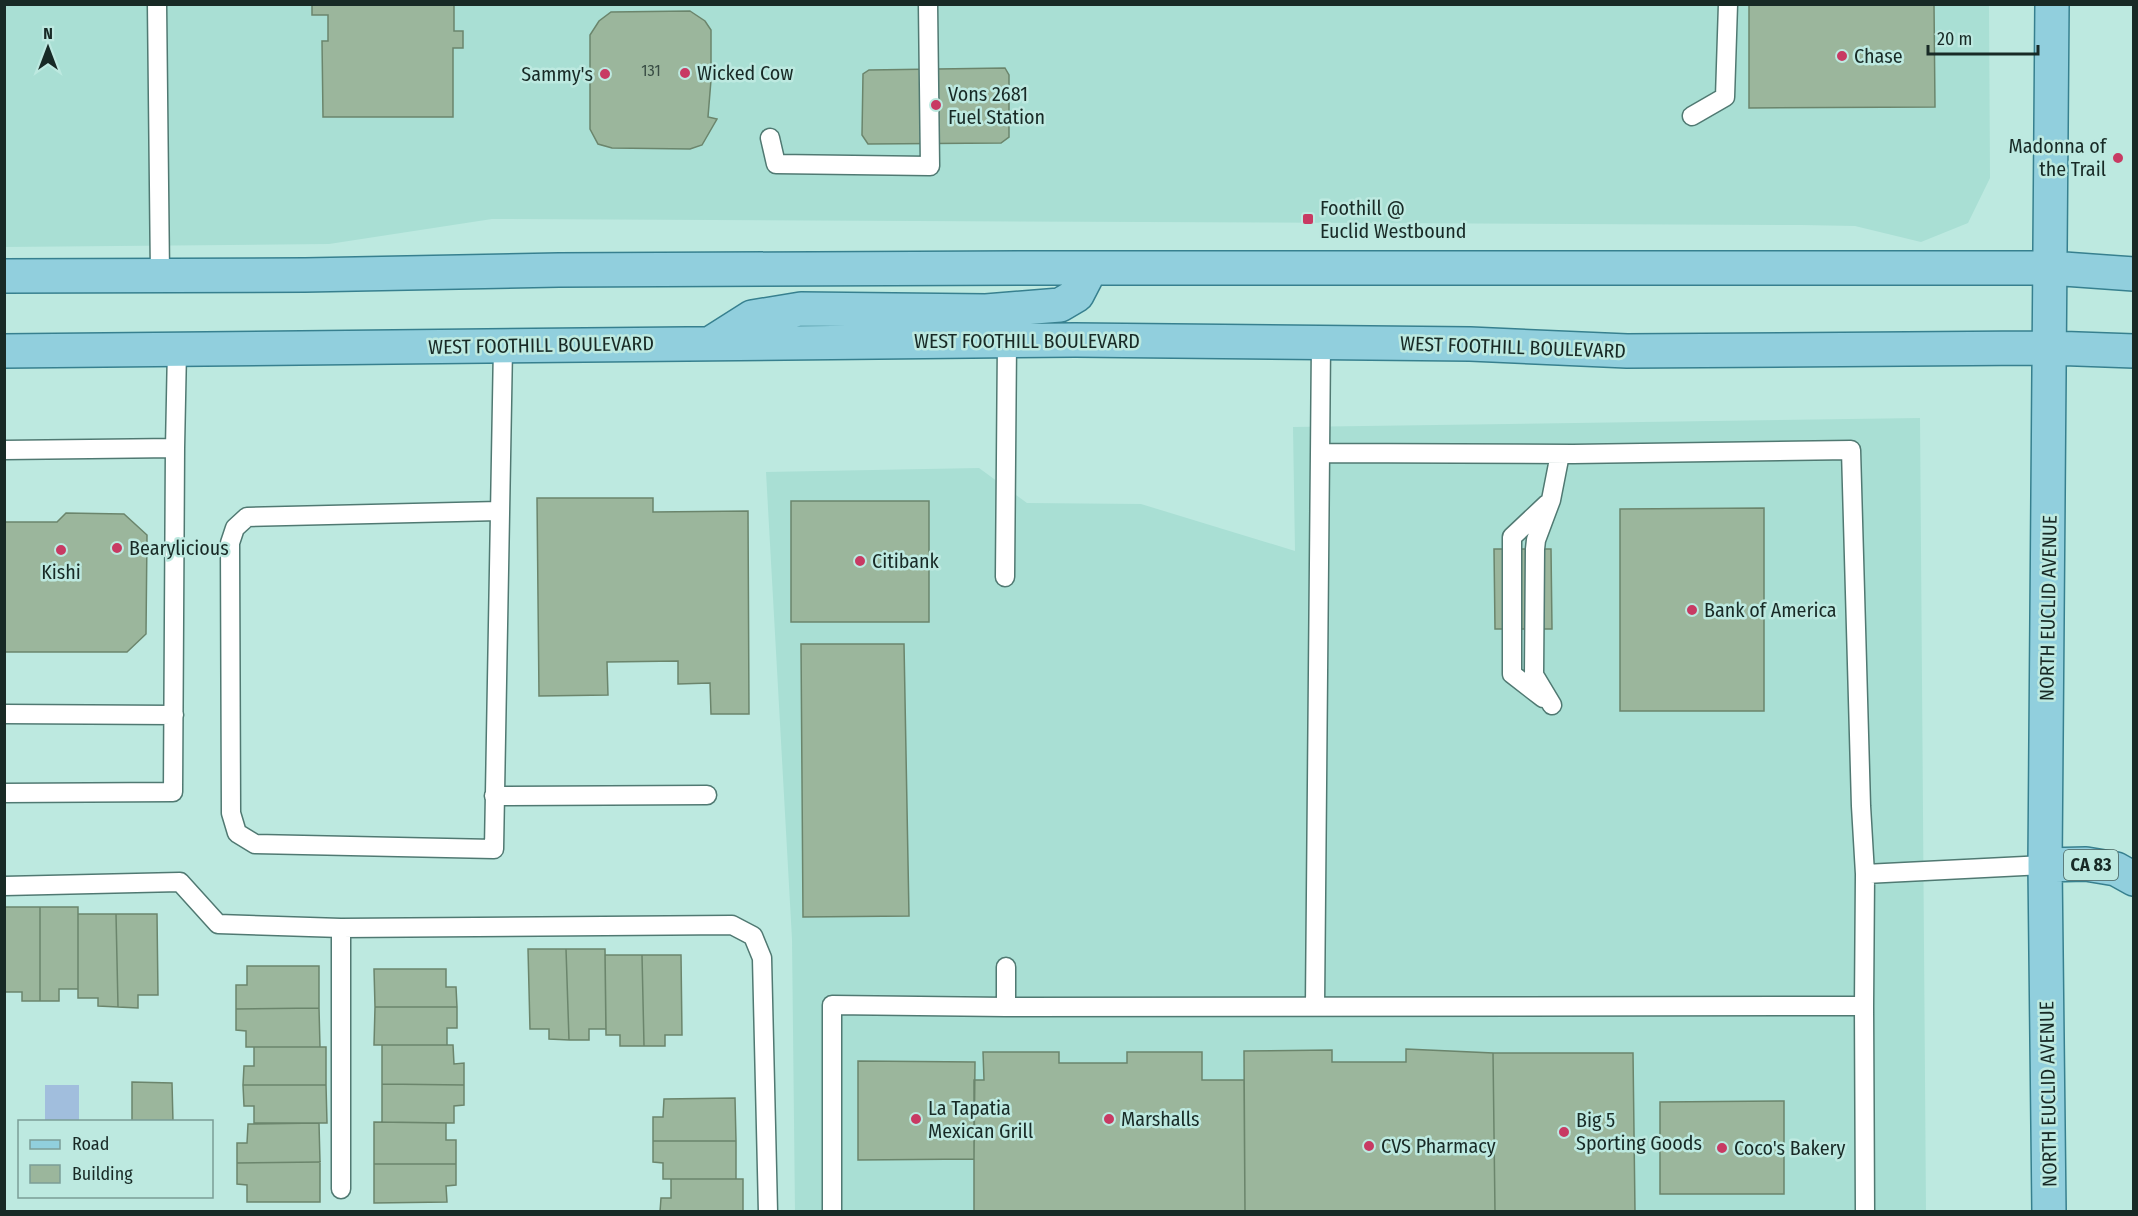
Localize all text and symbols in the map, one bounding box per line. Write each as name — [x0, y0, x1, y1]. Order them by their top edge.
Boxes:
north arrow — [18, 18, 78, 78]
scale bar — [1928, 18, 2038, 56]
text: N — [43, 24, 53, 43]
text: 20 m — [1937, 28, 1972, 50]
place label: Chase — [1854, 44, 1903, 68]
marker: Chase — [1835, 49, 1849, 63]
house number: 131 — [641, 61, 661, 80]
place label: Wicked Cow — [697, 61, 793, 85]
place label: Sammy's — [521, 62, 593, 86]
marker: Wicked Cow — [678, 66, 692, 80]
marker: Sammy's — [598, 67, 612, 81]
place label: Vons 2681 Fuel Station — [948, 82, 1045, 129]
marker: Vons 2681 Fuel Station — [929, 98, 943, 112]
place label: Madonna of the Trail — [2009, 134, 2108, 181]
marker: Madonna of the Trail — [2111, 151, 2125, 165]
place label: Foothill @ Euclid Westbound — [1320, 196, 1466, 243]
marker: Foothill @ Euclid Westbound — [1301, 212, 1315, 226]
street label: WEST FOOTHILL BOULEVARD — [914, 329, 1140, 353]
street label: WEST FOOTHILL BOULEVARD — [428, 331, 654, 359]
street label: WEST FOOTHILL BOULEVARD — [1400, 331, 1626, 363]
street label: NORTH EUCLID AVENUE — [2034, 515, 2062, 701]
place label: Bearylicious — [129, 536, 229, 560]
marker: Bearylicious — [110, 541, 124, 555]
marker: Kishi — [54, 543, 68, 557]
place label: Citibank — [872, 549, 940, 573]
marker: Citibank — [853, 554, 867, 568]
place label: Kishi — [41, 560, 81, 584]
place label: Bank of America — [1704, 598, 1837, 622]
marker: Bank of America — [1685, 603, 1699, 617]
road number: CA 83 — [2064, 850, 2118, 880]
street label: NORTH EUCLID AVENUE — [2034, 1001, 2062, 1187]
place label: La Tapatia Mexican Grill — [928, 1096, 1033, 1143]
place label: Marshalls — [1121, 1107, 1200, 1131]
place label: Big 5 Sporting Goods — [1576, 1108, 1702, 1155]
marker: La Tapatia Mexican Grill — [909, 1112, 923, 1126]
marker: Marshalls — [1102, 1112, 1116, 1126]
legend — [18, 1120, 213, 1198]
marker: Big 5 Sporting Goods — [1557, 1125, 1571, 1139]
text: Road — [72, 1133, 109, 1155]
place label: CVS Pharmacy — [1381, 1134, 1496, 1158]
place label: Coco's Bakery — [1734, 1136, 1846, 1160]
marker: CVS Pharmacy — [1362, 1139, 1376, 1153]
marker: Coco's Bakery — [1715, 1141, 1729, 1155]
text: Building — [72, 1163, 133, 1185]

